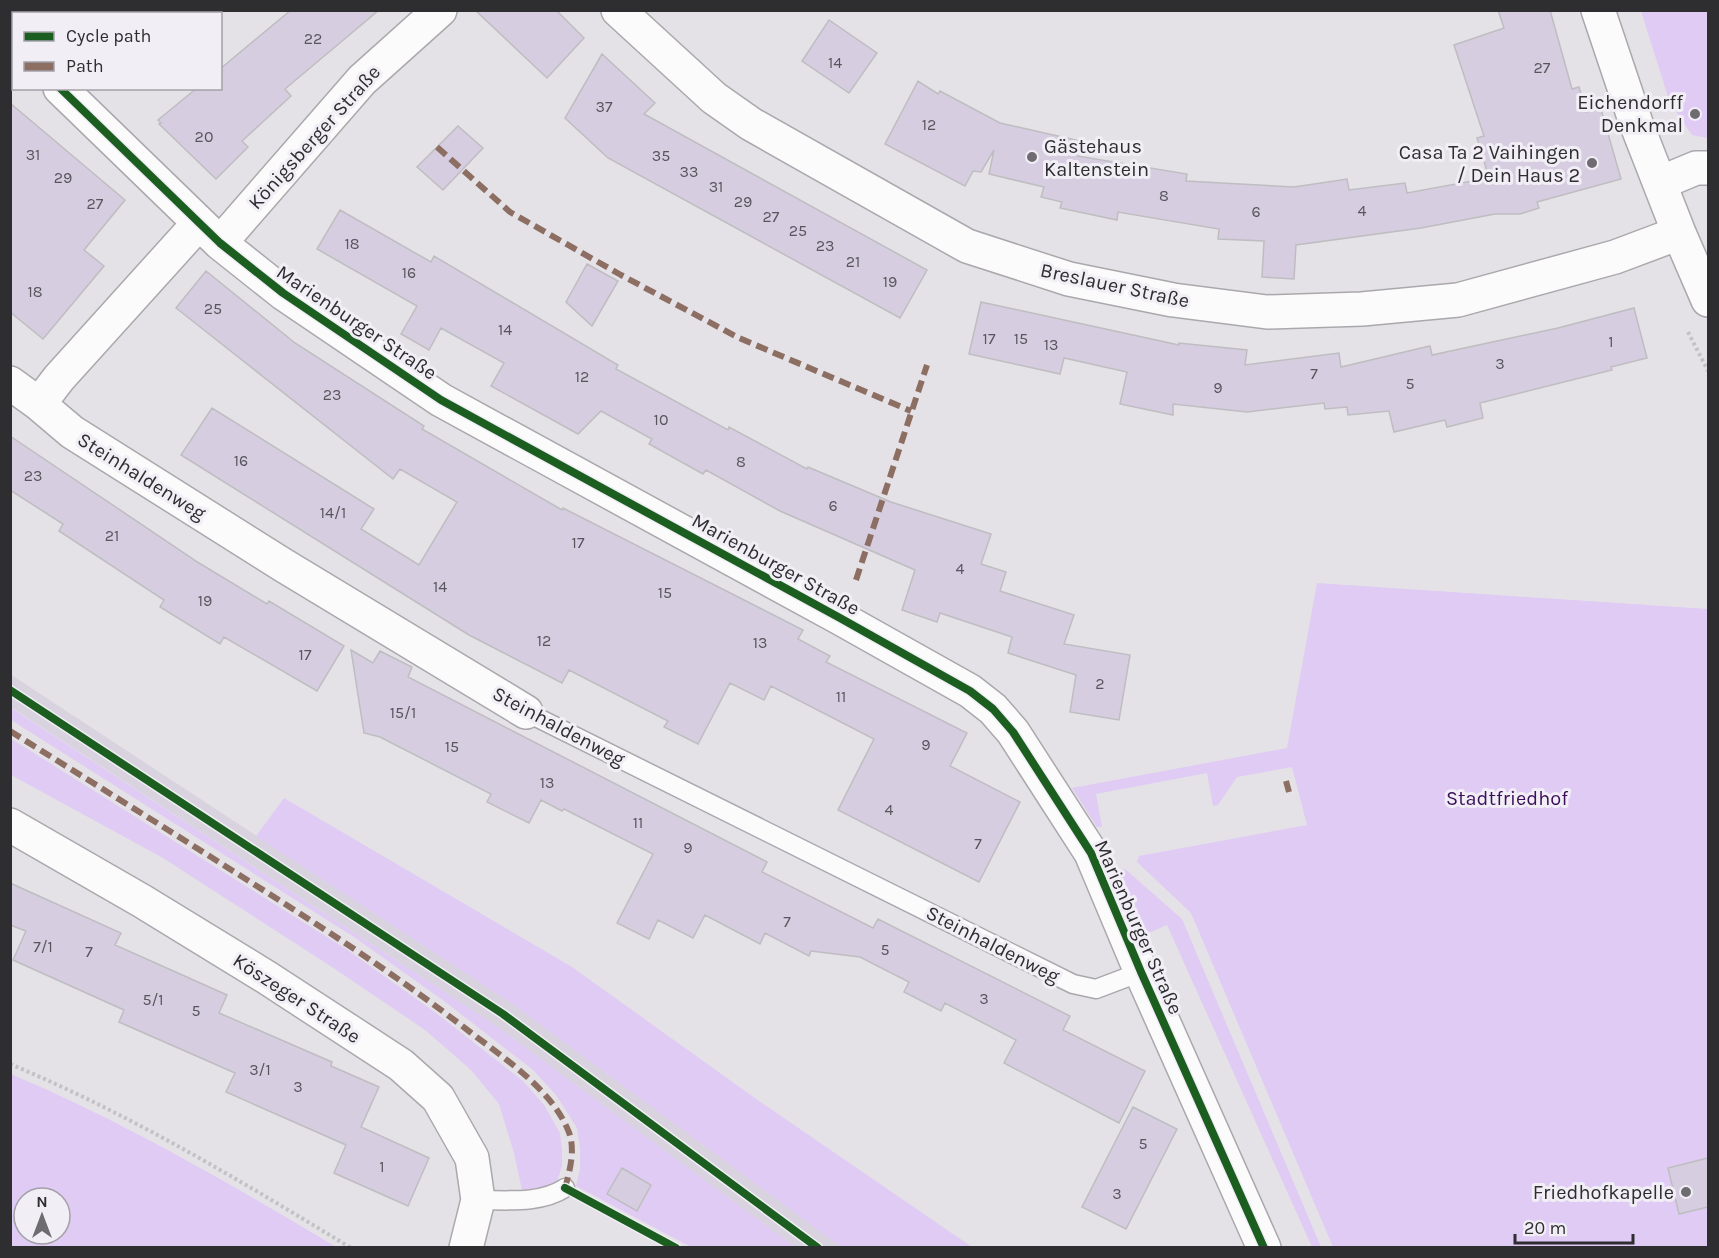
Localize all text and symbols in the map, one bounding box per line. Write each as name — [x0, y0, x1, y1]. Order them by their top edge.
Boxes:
legend — [12, 12, 222, 90]
text: Cycle path — [66, 25, 151, 47]
house number: 22 — [304, 29, 322, 48]
house number: 14 — [828, 53, 842, 72]
text: Path — [66, 55, 104, 77]
house number: 27 — [1534, 58, 1551, 77]
street label: Königsberger Straße — [244, 61, 385, 214]
place label: Eichendorff Denkmal — [1577, 91, 1683, 137]
house number: 37 — [596, 97, 613, 116]
marker: Eichendorff Denkmal — [1688, 107, 1702, 121]
house number: 12 — [922, 115, 936, 134]
house number: 20 — [195, 127, 213, 146]
place label: Gästehaus Kaltenstein — [1044, 135, 1149, 181]
place label: Casa Ta 2 Vaihingen / Dein Haus 2 — [1399, 141, 1580, 187]
house number: 31 — [26, 145, 40, 164]
house number: 35 — [652, 146, 670, 165]
marker: Gästehaus Kaltenstein — [1025, 150, 1039, 164]
marker: Casa Ta 2 Vaihingen / Dein Haus 2 — [1585, 156, 1599, 170]
house number: 33 — [680, 162, 698, 181]
house number: 29 — [54, 168, 72, 187]
house number: 31 — [709, 177, 723, 196]
house number: 8 — [1159, 186, 1169, 205]
house number: 29 — [734, 192, 752, 211]
house number: 27 — [87, 194, 104, 213]
house number: 4 — [1358, 201, 1367, 220]
house number: 6 — [1251, 202, 1261, 221]
house number: 27 — [763, 207, 780, 226]
house number: 25 — [789, 221, 807, 240]
house number: 18 — [344, 234, 360, 253]
house number: 23 — [816, 236, 834, 255]
house number: 21 — [846, 252, 860, 271]
street label: Breslauer Straße — [1038, 258, 1192, 313]
street label: Marienburger Straße — [272, 260, 441, 385]
house number: 16 — [402, 263, 416, 282]
house number: 19 — [883, 272, 897, 291]
house number: 18 — [27, 282, 43, 301]
house number: 25 — [204, 299, 222, 318]
house number: 14 — [498, 320, 512, 339]
house number: 17 — [983, 329, 996, 348]
house number: 15 — [1014, 329, 1028, 348]
house number: 1 — [1608, 332, 1614, 351]
house number: 13 — [1044, 335, 1058, 354]
house number: 3 — [1495, 354, 1505, 373]
house number: 7 — [1310, 364, 1318, 383]
house number: 12 — [575, 367, 589, 386]
house number: 5 — [1405, 374, 1415, 393]
house number: 9 — [1213, 378, 1223, 397]
house number: 23 — [323, 385, 341, 404]
house number: 10 — [654, 410, 668, 429]
street label: Steinhaldenweg — [73, 428, 210, 525]
house number: 16 — [234, 451, 248, 470]
house number: 8 — [736, 452, 746, 471]
house number: 23 — [24, 466, 42, 485]
house number: 6 — [828, 496, 838, 515]
house number: 14/1 — [320, 503, 346, 522]
street label: Marienburger Straße — [688, 509, 864, 620]
house number: 21 — [105, 526, 119, 545]
house number: 17 — [572, 533, 585, 552]
house number: 4 — [956, 559, 965, 578]
house number: 14 — [433, 577, 447, 596]
house number: 15 — [658, 583, 672, 602]
house number: 19 — [198, 591, 212, 610]
house number: 12 — [537, 631, 551, 650]
house number: 13 — [753, 633, 767, 652]
house number: 17 — [299, 645, 312, 664]
house number: 2 — [1095, 674, 1105, 693]
street label: Steinhaldenweg — [489, 682, 629, 771]
house number: 11 — [836, 687, 846, 706]
house number: 15/1 — [390, 703, 416, 722]
house number: 9 — [921, 735, 931, 754]
house number: 15 — [445, 737, 459, 756]
house number: 13 — [540, 773, 554, 792]
park label: Stadtfriedhof — [1446, 787, 1568, 810]
house number: 4 — [885, 800, 894, 819]
house number: 11 — [633, 813, 643, 832]
house number: 7 — [974, 834, 982, 853]
street label: Marienburger Straße — [1090, 837, 1187, 1018]
house number: 9 — [683, 838, 693, 857]
street label: Steinhaldenweg — [922, 901, 1063, 988]
house number: 7 — [783, 912, 791, 931]
house number: 7/1 — [33, 937, 53, 956]
house number: 5 — [880, 940, 890, 959]
house number: 7 — [85, 942, 93, 961]
street label: Köszeger Straße — [229, 949, 365, 1048]
house number: 3 — [979, 989, 989, 1008]
house number: 5/1 — [142, 990, 164, 1009]
house number: 5 — [191, 1001, 201, 1020]
house number: 3/1 — [249, 1060, 271, 1079]
house number: 3 — [293, 1077, 303, 1096]
house number: 5 — [1138, 1134, 1148, 1153]
house number: 1 — [379, 1157, 385, 1176]
place label: Friedhofkapelle — [1533, 1181, 1674, 1204]
house number: 3 — [1112, 1184, 1122, 1203]
marker: Friedhofkapelle — [1679, 1185, 1693, 1199]
north arrow — [12, 1186, 72, 1246]
text: N — [36, 1192, 48, 1211]
scale bar — [1515, 1207, 1634, 1245]
text: 20 m — [1524, 1217, 1566, 1239]

